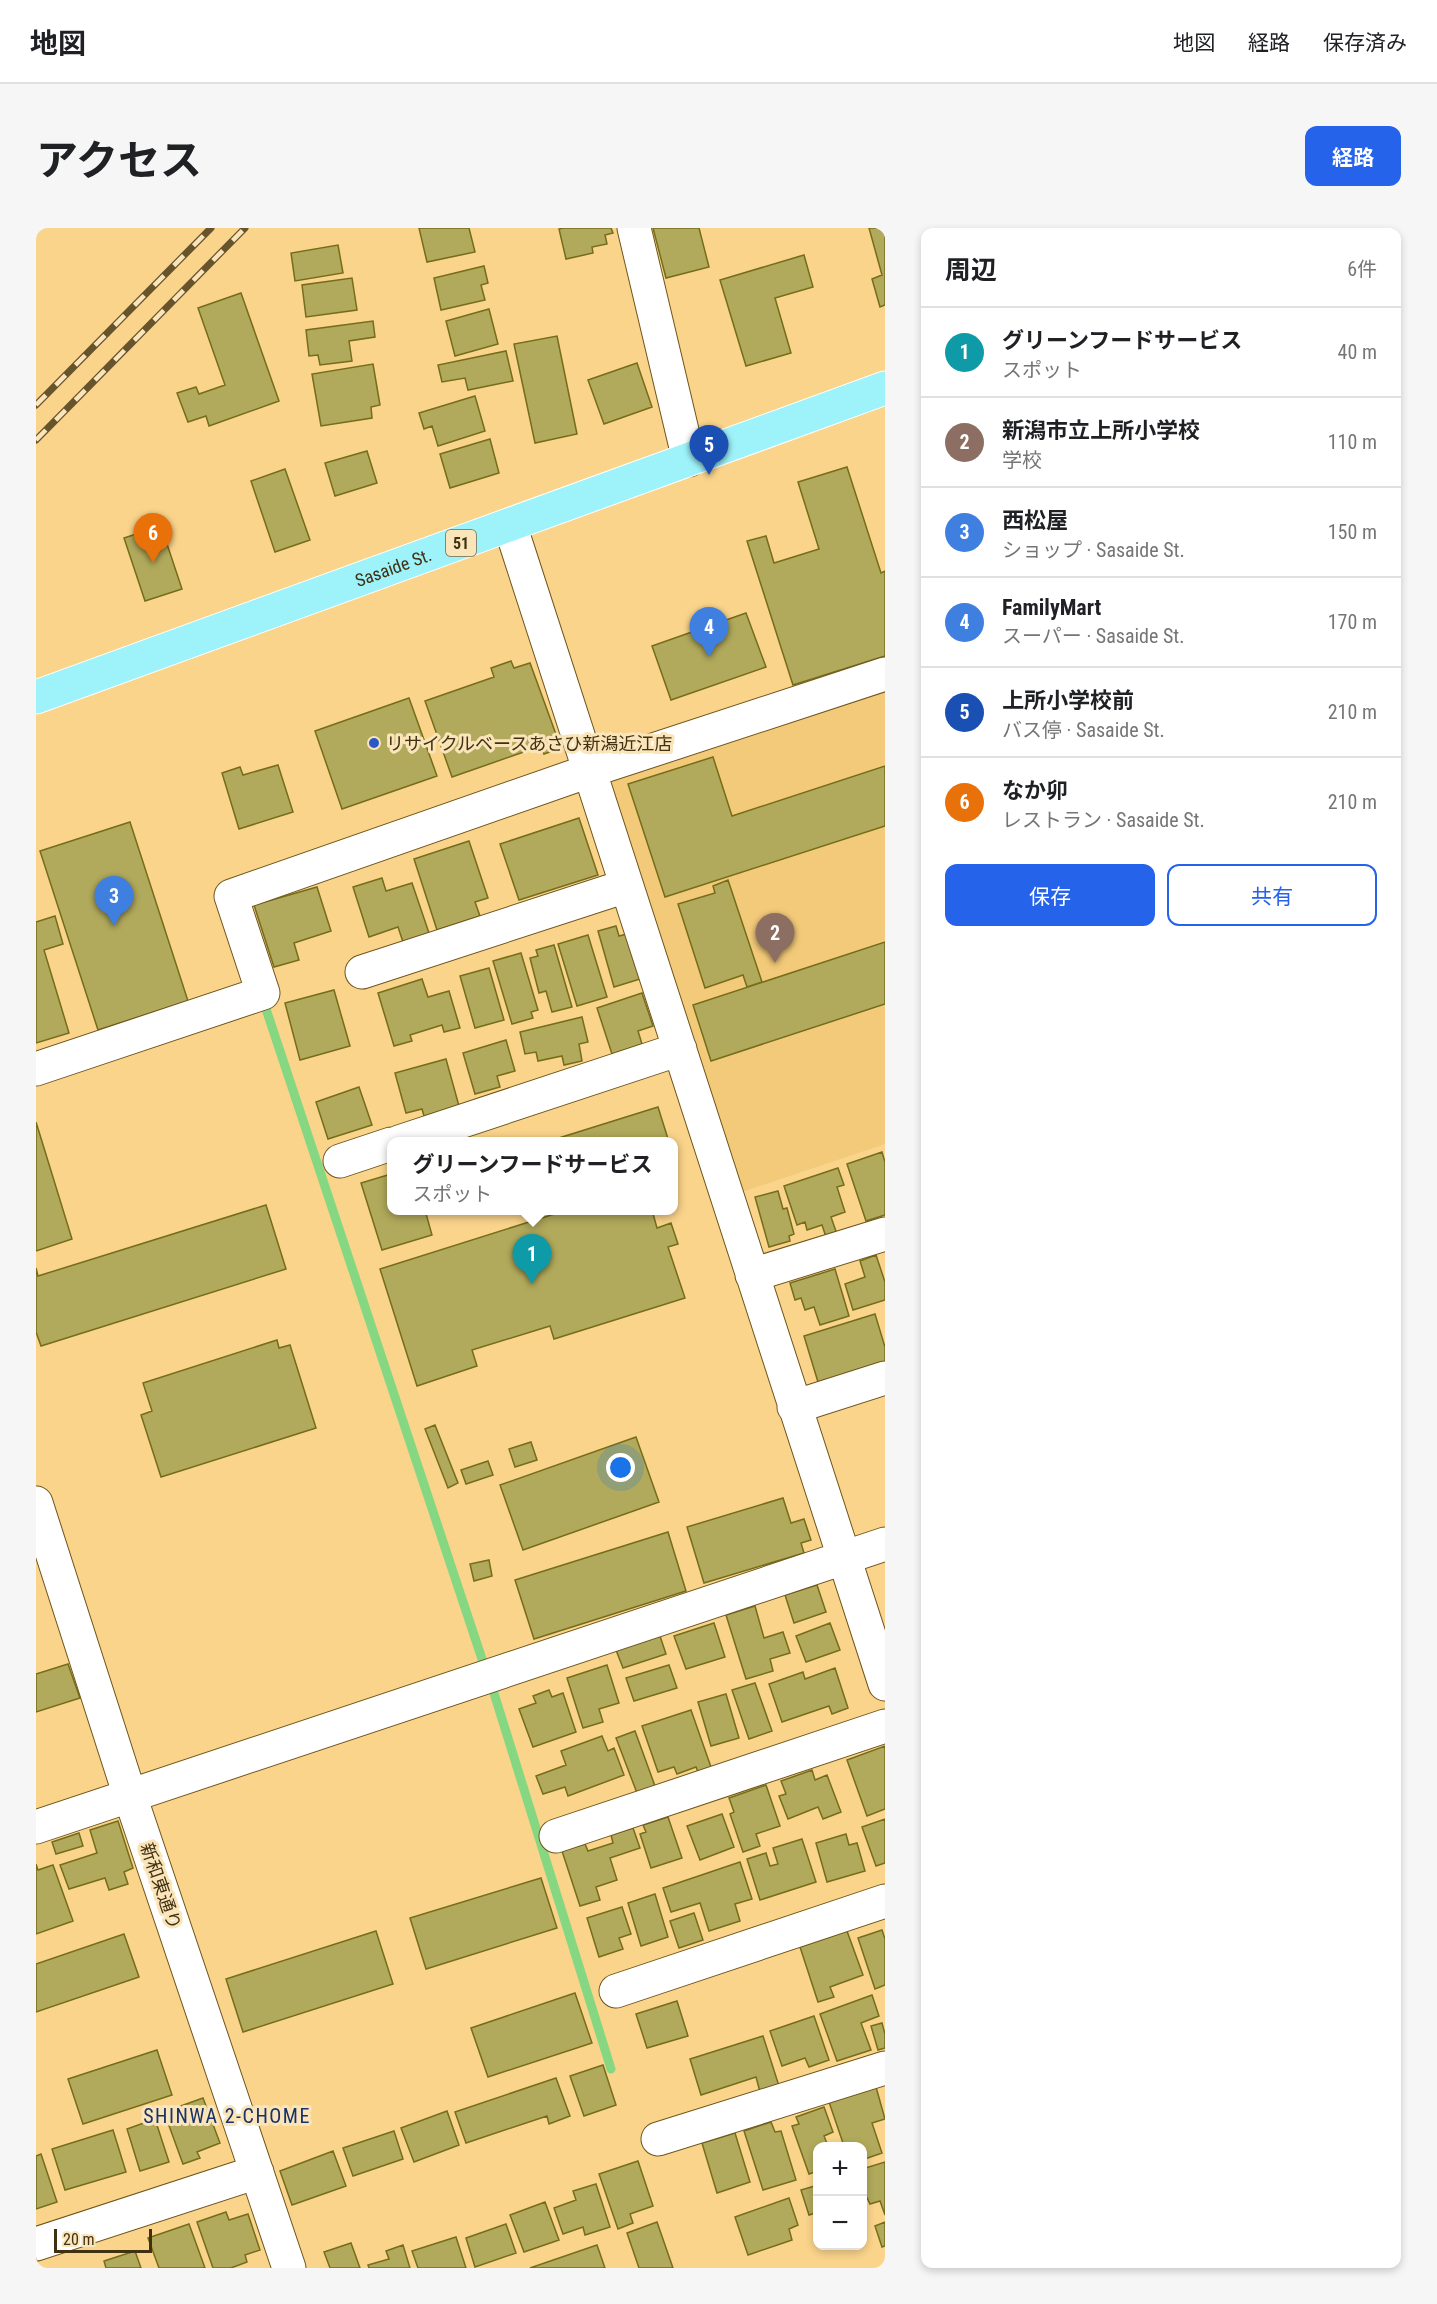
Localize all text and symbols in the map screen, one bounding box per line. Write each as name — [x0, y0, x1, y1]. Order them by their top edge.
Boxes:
text: 地図 — [30, 27, 86, 60]
text: 地図 — [1173, 31, 1215, 55]
text: 経路 — [1248, 31, 1290, 55]
text: 保存済み — [1323, 31, 1407, 55]
button: 経路 — [1305, 126, 1401, 186]
text: アクセス — [36, 136, 202, 185]
text: 周辺 — [945, 255, 997, 285]
text: 6件 — [1347, 257, 1377, 281]
text: グリーンフードサービス — [1002, 328, 1242, 353]
text: 1 — [959, 340, 970, 364]
text: 40 m — [1338, 340, 1377, 364]
text: スポット — [1002, 358, 1082, 382]
text: 新潟市立上所小学校 — [1002, 418, 1200, 443]
pin: 5 — [690, 426, 728, 475]
text: 2 — [959, 430, 970, 454]
text: 110 m — [1328, 430, 1377, 454]
text: 学校 — [1002, 448, 1042, 472]
text: 西松屋 — [1002, 508, 1068, 533]
pin: 6 — [134, 514, 172, 563]
text: 3 — [959, 520, 970, 544]
text: 150 m — [1328, 520, 1377, 544]
road number: 51 — [446, 530, 476, 556]
text: ショップ · Sasaide St. — [1002, 538, 1185, 562]
street label: Sasaide St. — [352, 544, 434, 591]
text: FamilyMart — [1002, 595, 1101, 620]
pin: 4 — [690, 608, 728, 657]
text: 4 — [959, 610, 970, 634]
text: 170 m — [1328, 610, 1377, 634]
text: スーパー · Sasaide St. — [1002, 624, 1185, 648]
text: 上所小学校前 — [1002, 688, 1134, 713]
text: 5 — [959, 700, 970, 724]
text: 210 m — [1328, 700, 1377, 724]
text: バス停 · Sasaide St. — [1002, 718, 1165, 742]
place label: リサイクルベースあさひ新潟近江店 — [386, 733, 672, 754]
marker: リサイクルベースあさひ新潟近江店 — [367, 736, 381, 750]
text: なか卯 — [1002, 778, 1068, 803]
text: 6 — [959, 790, 970, 814]
text: 210 m — [1328, 790, 1377, 814]
text: レストラン · Sasaide St. — [1002, 808, 1205, 832]
button: 保存 — [945, 864, 1155, 926]
button: 共有 — [1167, 864, 1377, 926]
pin: 3 — [94, 876, 134, 926]
pin: 2 — [756, 914, 794, 963]
popup — [387, 1137, 678, 1215]
text: グリーンフードサービス — [412, 1152, 653, 1177]
text: スポット — [412, 1182, 492, 1206]
pin: 1 — [512, 1234, 552, 1284]
your location — [606, 1453, 635, 1482]
street label: 新和東通り — [136, 1840, 186, 1932]
district label: SHINWA 2-CHOME — [143, 2104, 311, 2128]
map controls — [813, 2142, 867, 2250]
button: + — [813, 2142, 867, 2196]
button: − — [813, 2196, 867, 2250]
scale bar — [54, 2226, 152, 2254]
text: 20 m — [63, 2230, 95, 2249]

